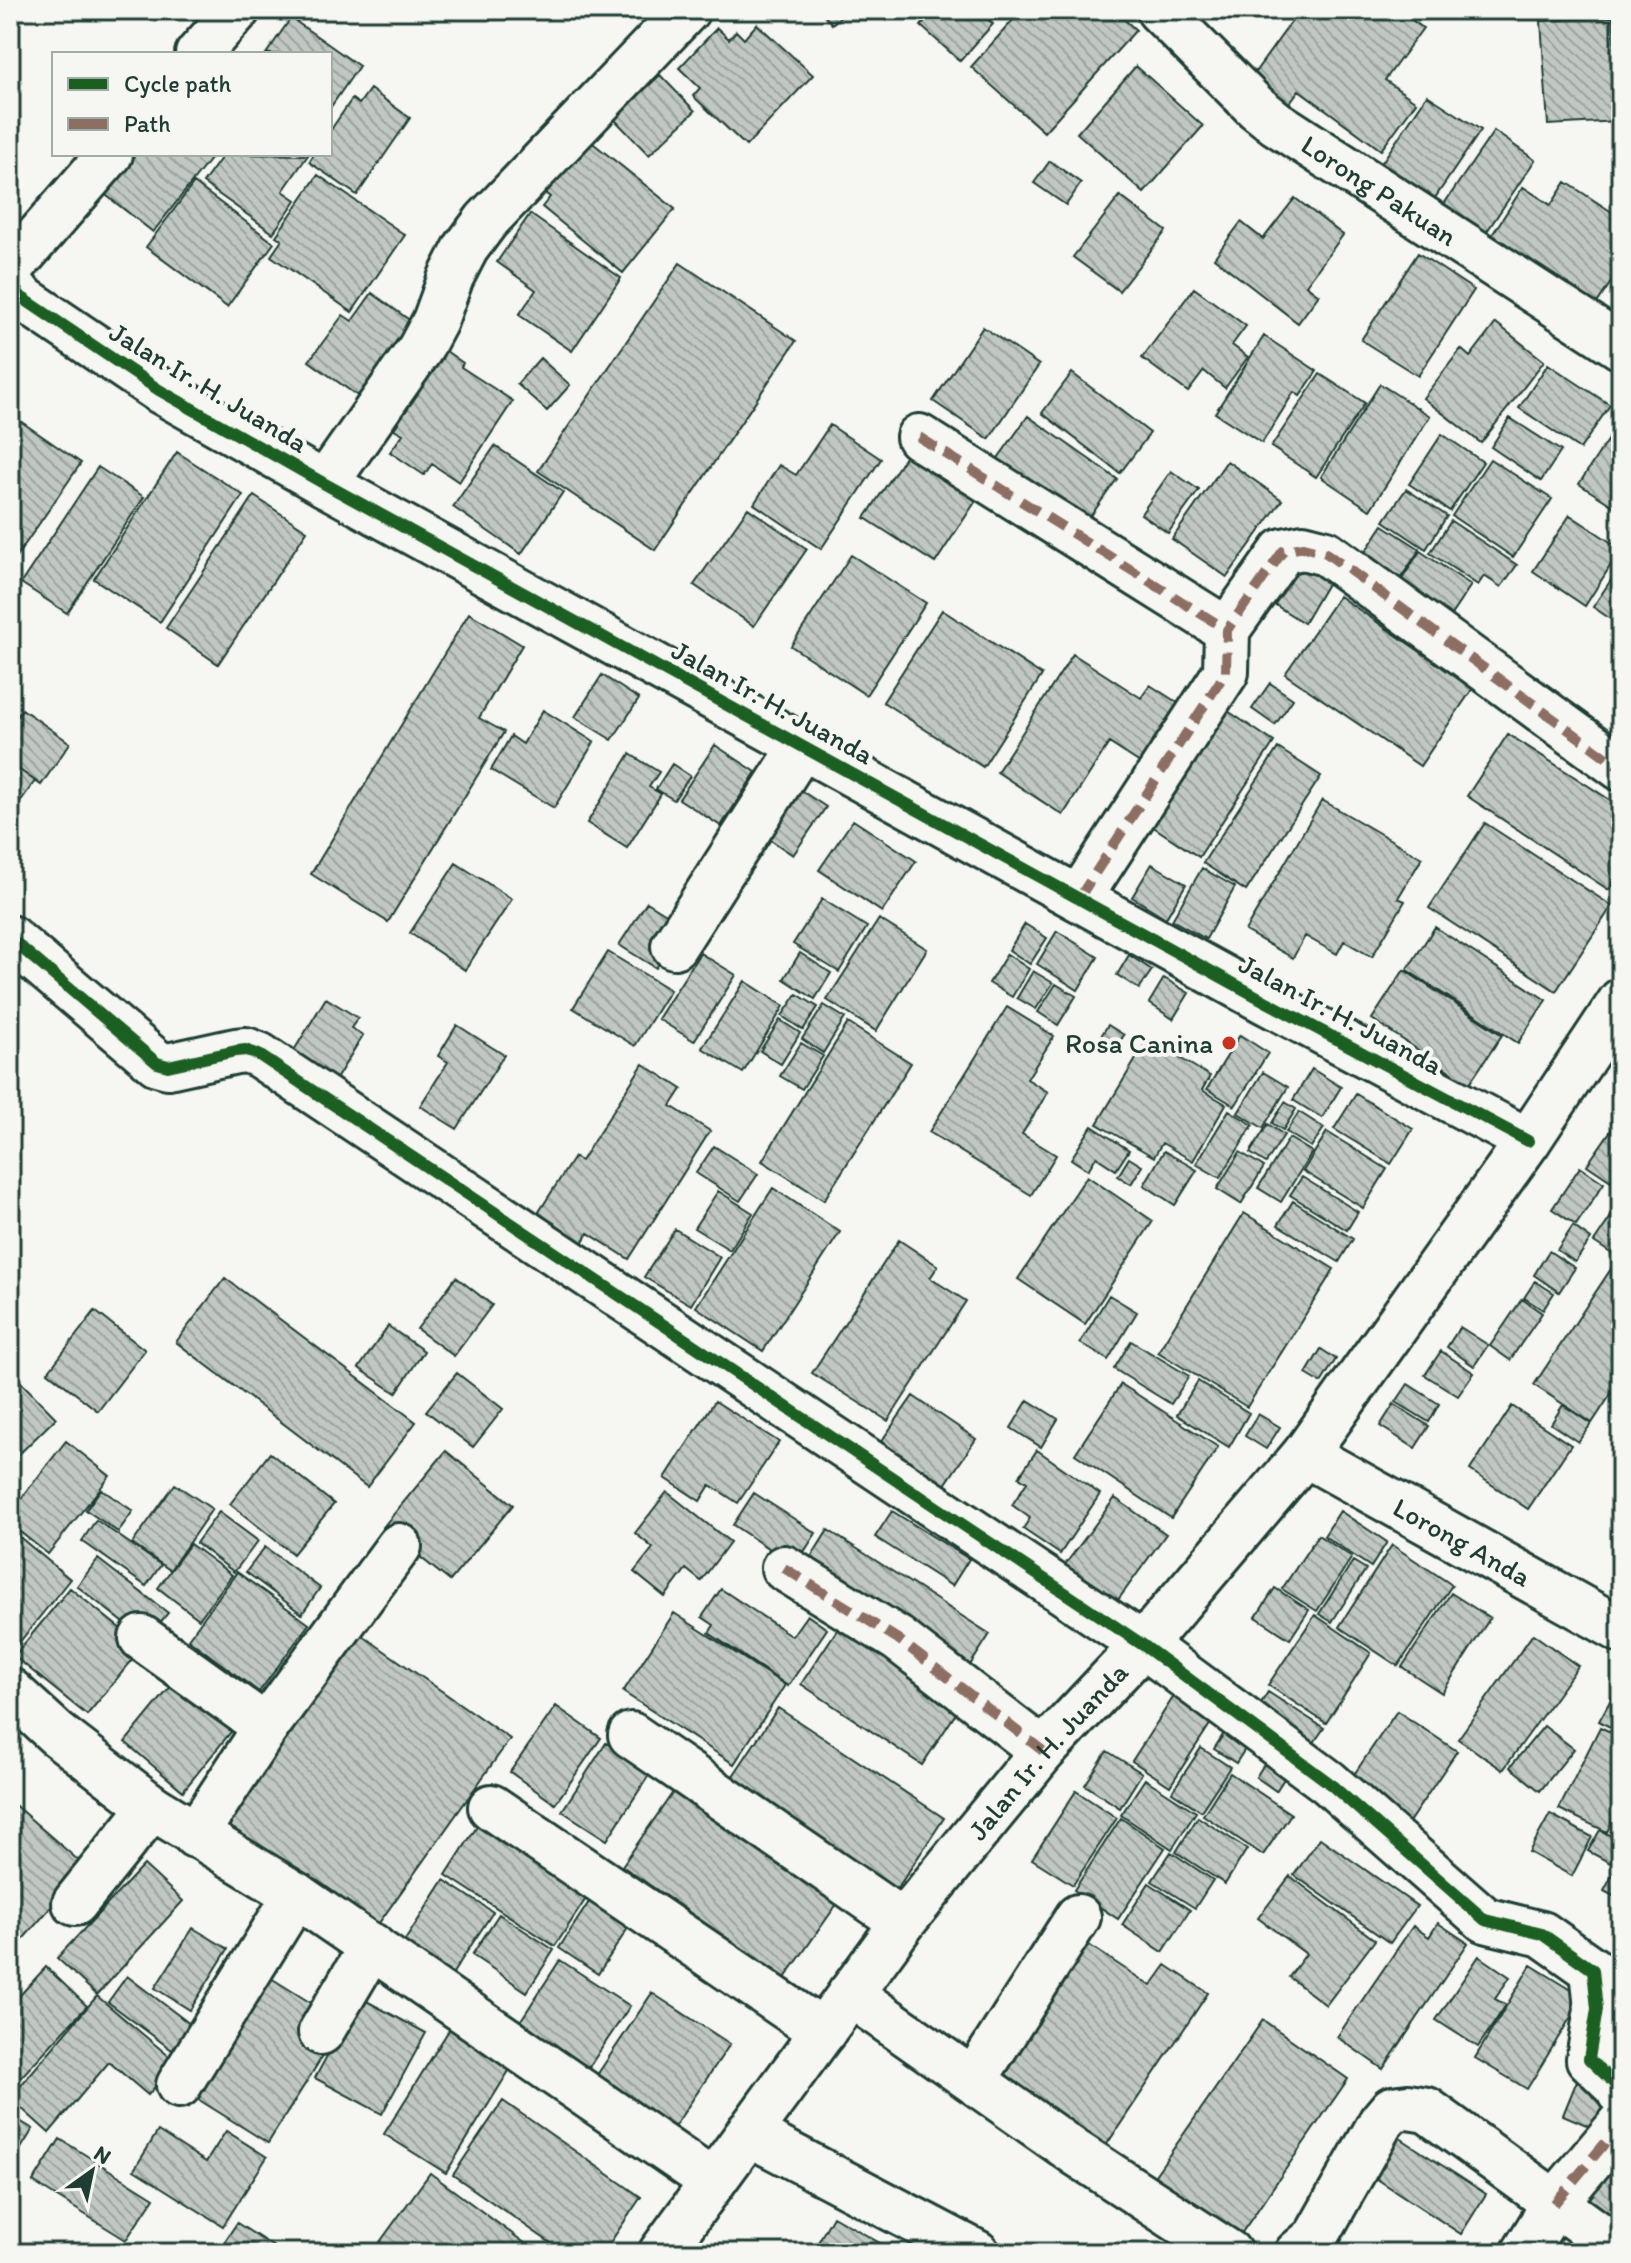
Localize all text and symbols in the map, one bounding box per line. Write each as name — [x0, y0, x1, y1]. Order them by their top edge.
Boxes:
legend — [52, 52, 332, 156]
text: Cycle path — [124, 69, 231, 98]
text: Path — [124, 109, 171, 138]
street label: Lorong Pakuan — [1295, 127, 1464, 253]
street label: Jalan Ir. H. Juanda — [104, 314, 315, 460]
street label: Jalan Ir. H. Juanda — [666, 632, 880, 772]
street label: Jalan Ir. H. Juanda — [1234, 946, 1449, 1082]
place label: Rosa Canina — [1065, 1026, 1213, 1060]
marker: Rosa Canina — [1220, 1034, 1238, 1052]
street label: Lorong Anda — [1387, 1490, 1538, 1594]
street label: Jalan Ir. H. Juanda — [960, 1655, 1135, 1847]
north arrow — [52, 2131, 132, 2211]
text: N — [89, 2139, 116, 2170]

